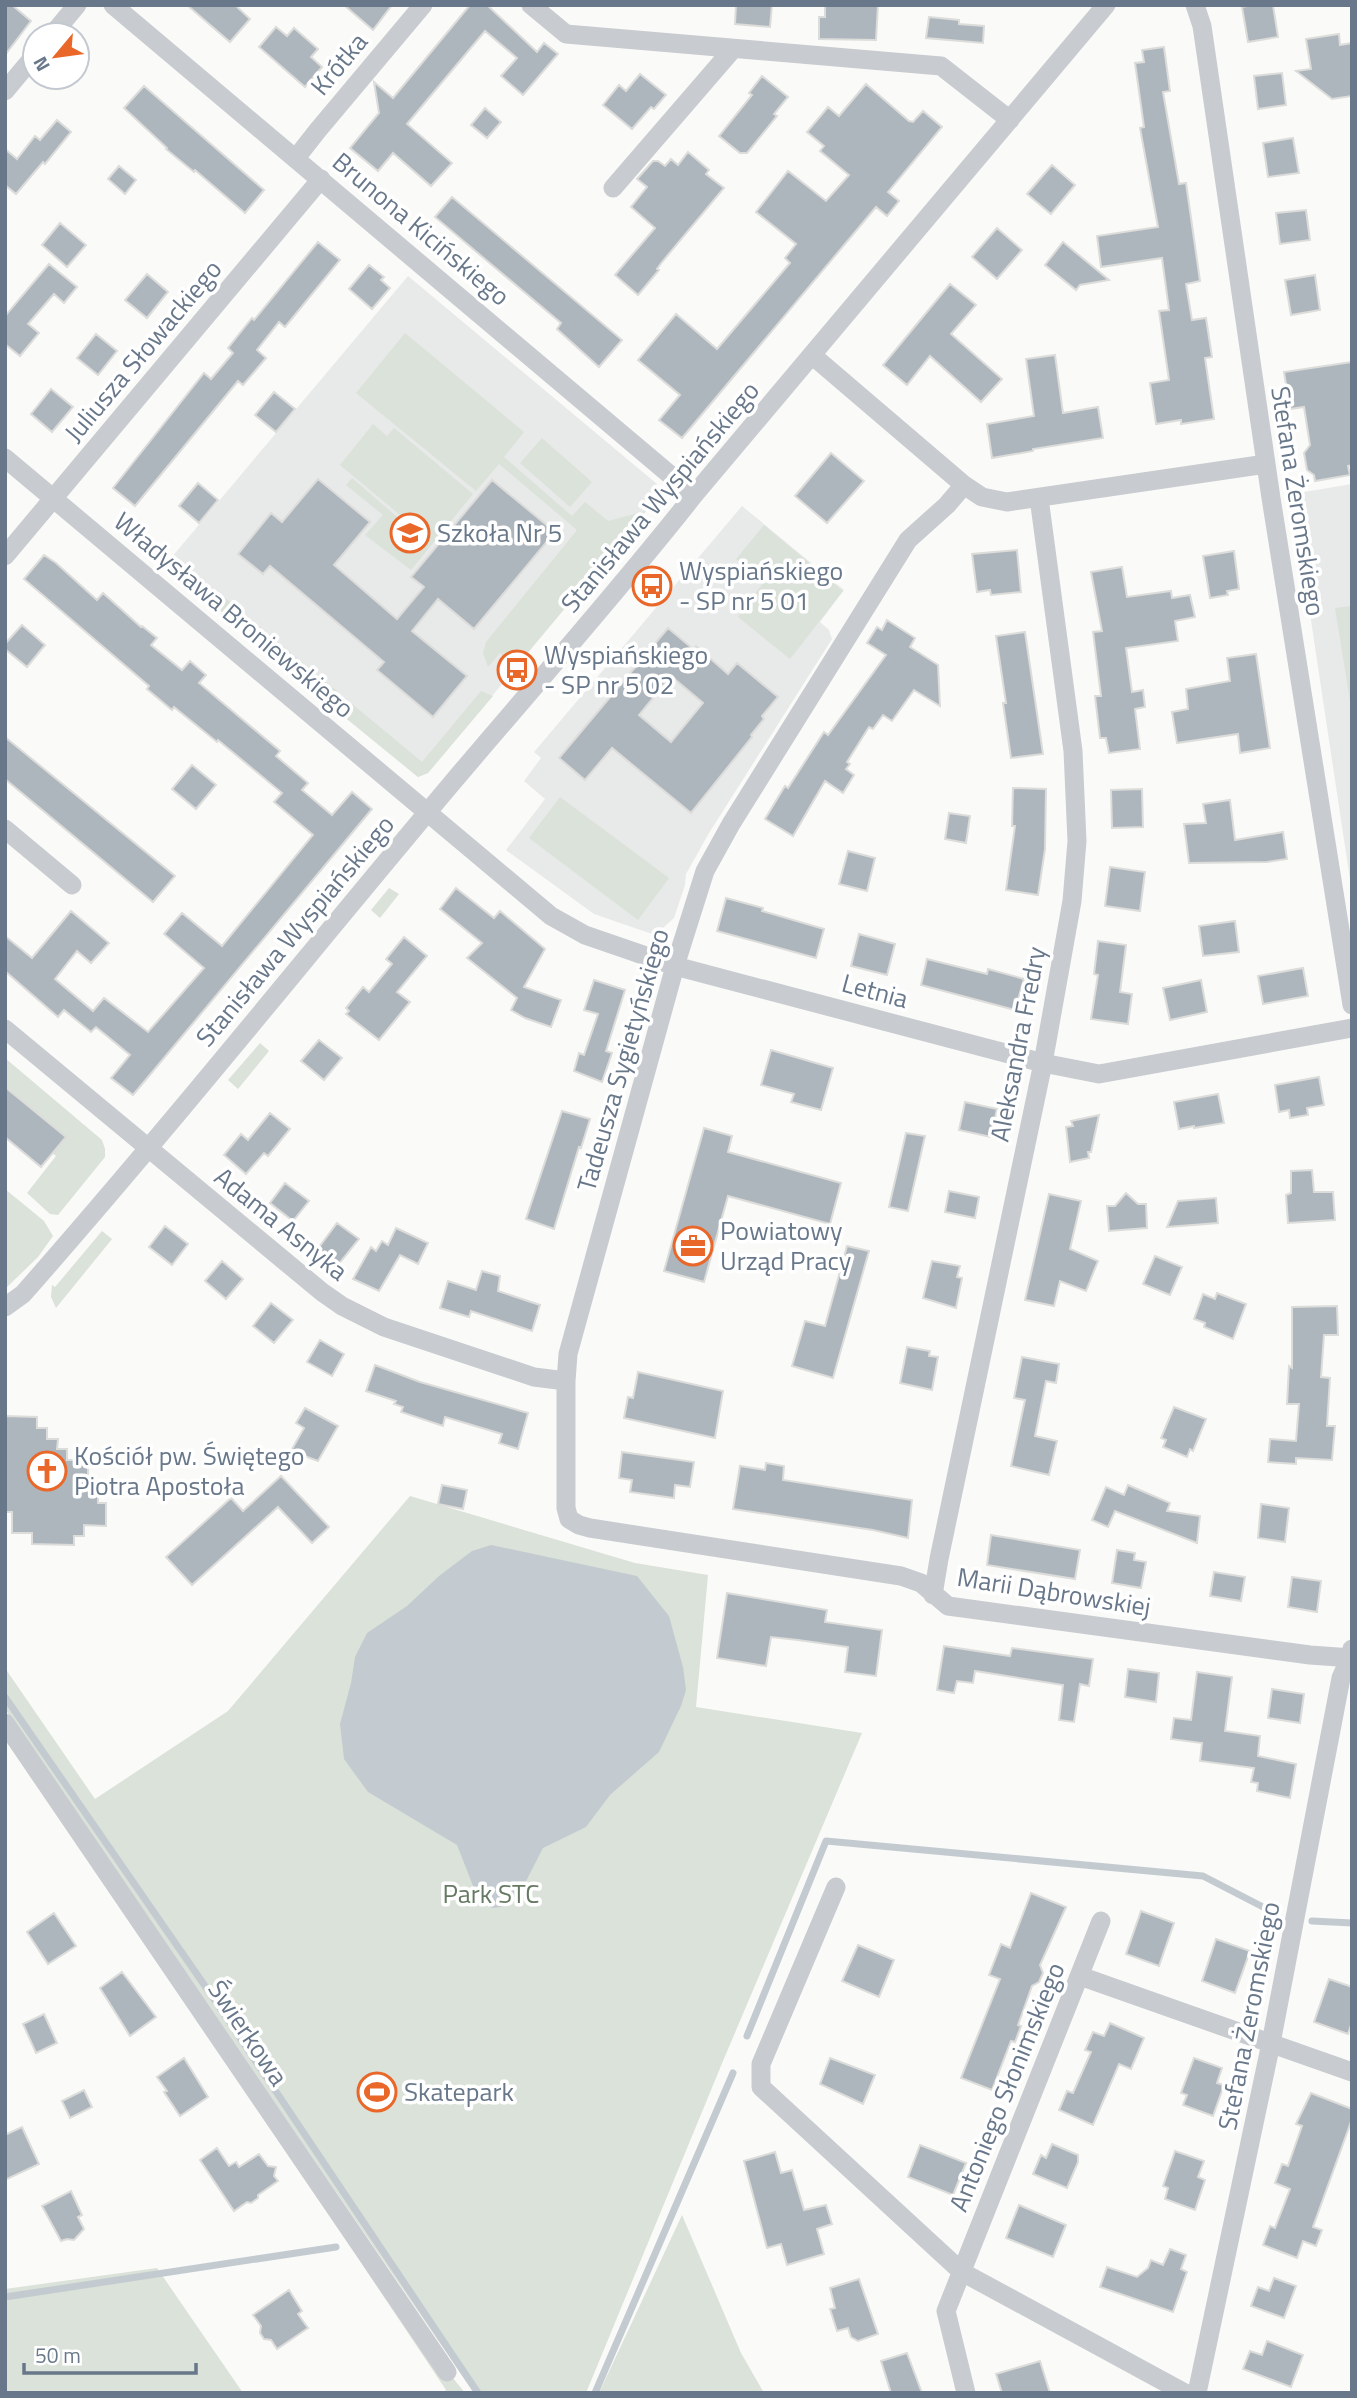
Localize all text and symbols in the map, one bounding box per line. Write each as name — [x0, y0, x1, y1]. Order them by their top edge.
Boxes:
north arrow — [21, 21, 91, 91]
street label: Krótka — [301, 24, 377, 104]
text: N — [25, 52, 57, 77]
street label: Brunona Kicińskiego — [324, 143, 519, 315]
street label: Juliusza Słowackiego — [55, 251, 231, 450]
street label: Stanisława Wyspiańskiego — [551, 372, 768, 621]
street label: Stefana Żeromskiego — [1261, 383, 1336, 619]
street label: Władysława Broniewskiego — [106, 502, 363, 727]
school or university icon: Szkoła Nr 5 — [389, 512, 431, 554]
place label: Szkoła Nr 5 — [437, 513, 562, 552]
place label: Wyspiańskiego - SP nr 5 01 — [679, 551, 843, 620]
bus stop icon: Wyspiańskiego - SP nr 5 01 — [631, 565, 673, 607]
place label: Wyspiańskiego - SP nr 5 02 — [544, 635, 708, 704]
bus stop icon: Wyspiańskiego - SP nr 5 02 — [496, 649, 538, 691]
street label: Stanisława Wyspiańskiego — [186, 806, 403, 1055]
street label: Tadeusza Sygietyńskiego — [566, 924, 679, 1196]
street label: Aleksandra Fredry — [979, 943, 1056, 1145]
street label: Letnia — [838, 963, 913, 1018]
street label: Adama Asnyka — [206, 1157, 357, 1290]
place label: Powiatowy Urząd Pracy — [720, 1211, 851, 1280]
office icon: Powiatowy Urząd Pracy — [672, 1225, 714, 1267]
place label: Kościół pw. Świętego Piotra Apostoła — [74, 1436, 305, 1505]
church icon: Kościół pw. Świętego Piotra Apostoła — [26, 1450, 68, 1492]
street label: Marii Dąbrowskiej — [954, 1557, 1154, 1626]
park label: Park STC — [442, 1874, 540, 1913]
street label: Stefana Żeromskiego — [1207, 1898, 1290, 2133]
street label: Antoniego Słonimskiego — [939, 1956, 1074, 2217]
street label: Świerkowa — [199, 1972, 298, 2093]
sports icon: Skatepark — [356, 2071, 398, 2113]
place label: Skatepark — [404, 2072, 514, 2111]
scale bar — [24, 2332, 196, 2376]
text: 50 m — [35, 2339, 81, 2371]

